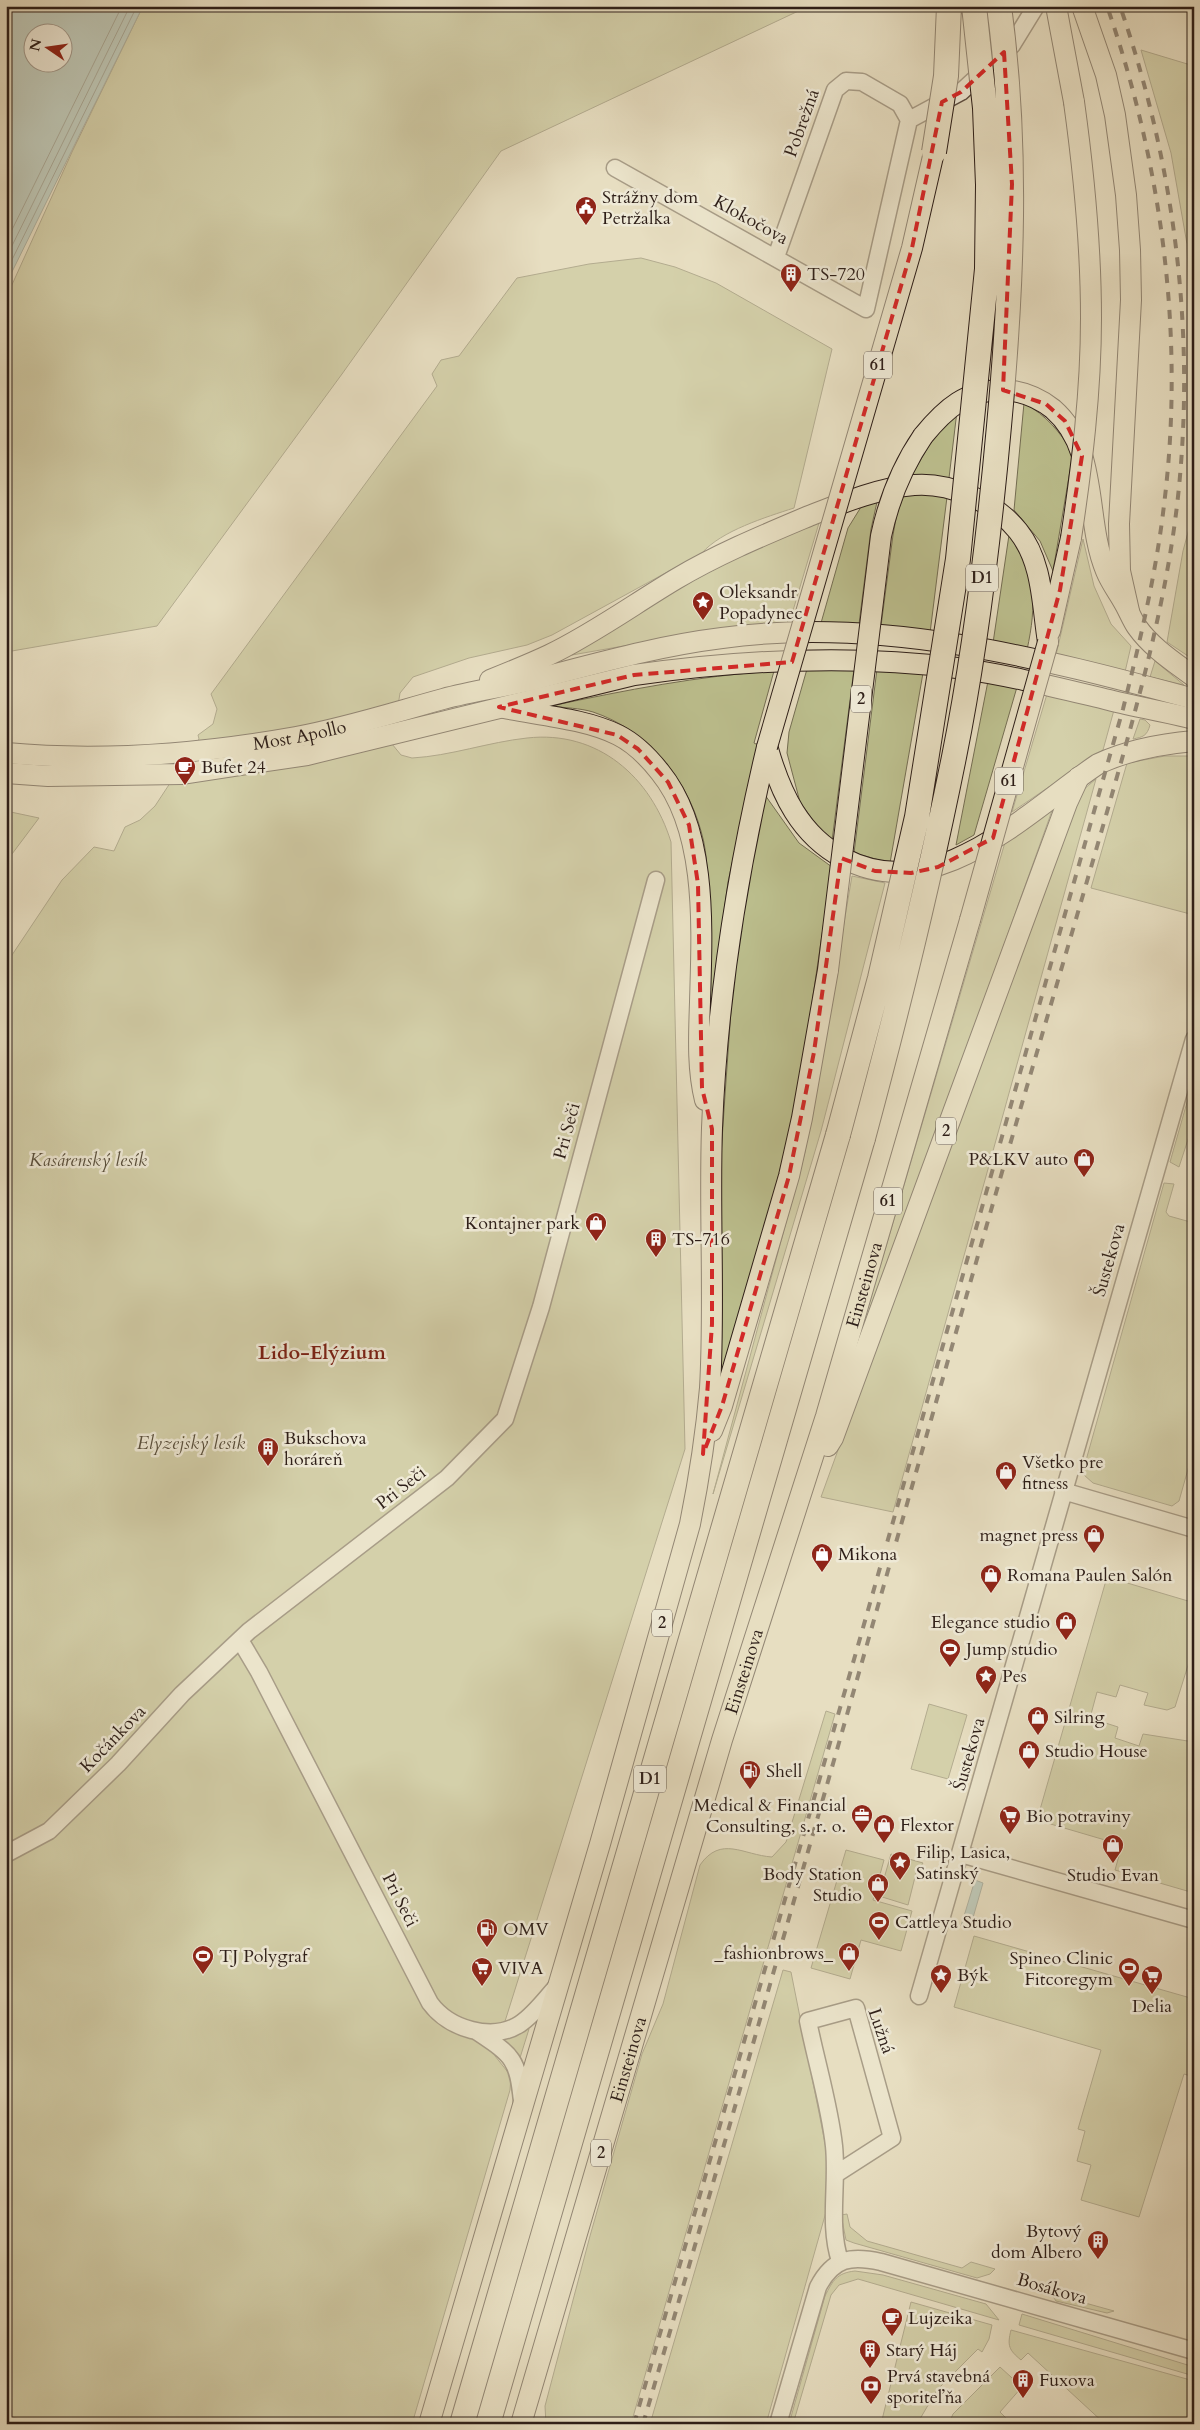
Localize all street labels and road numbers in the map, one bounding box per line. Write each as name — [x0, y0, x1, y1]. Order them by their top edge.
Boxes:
street label: Pobrežná — [778, 85, 826, 161]
street label: Klokočova — [709, 189, 793, 251]
road number: 61 — [864, 352, 892, 378]
road number: D1 — [966, 564, 998, 592]
road number: 2 — [851, 686, 871, 712]
street label: Most Apollo — [251, 714, 349, 756]
road number: 61 — [995, 768, 1023, 794]
street label: Pri Seči — [547, 1100, 587, 1162]
road number: 2 — [936, 1118, 956, 1144]
road number: 61 — [874, 1188, 902, 1214]
street label: Šustekova — [1087, 1220, 1131, 1300]
street label: Einsteinova — [840, 1239, 889, 1330]
street label: Pri Seči — [371, 1460, 431, 1516]
road number: 2 — [652, 1610, 672, 1636]
street label: Einsteinova — [719, 1625, 769, 1717]
street label: Kočánkova — [74, 1699, 152, 1778]
street label: Šustekova — [947, 1714, 991, 1794]
road number: D1 — [634, 1766, 666, 1792]
street label: Pri Seči — [376, 1869, 424, 1931]
street label: Lužná — [862, 2005, 901, 2057]
street label: Einsteinova — [604, 2013, 653, 2105]
road number: 2 — [591, 2140, 611, 2166]
street label: Bosákova — [1014, 2267, 1090, 2311]

